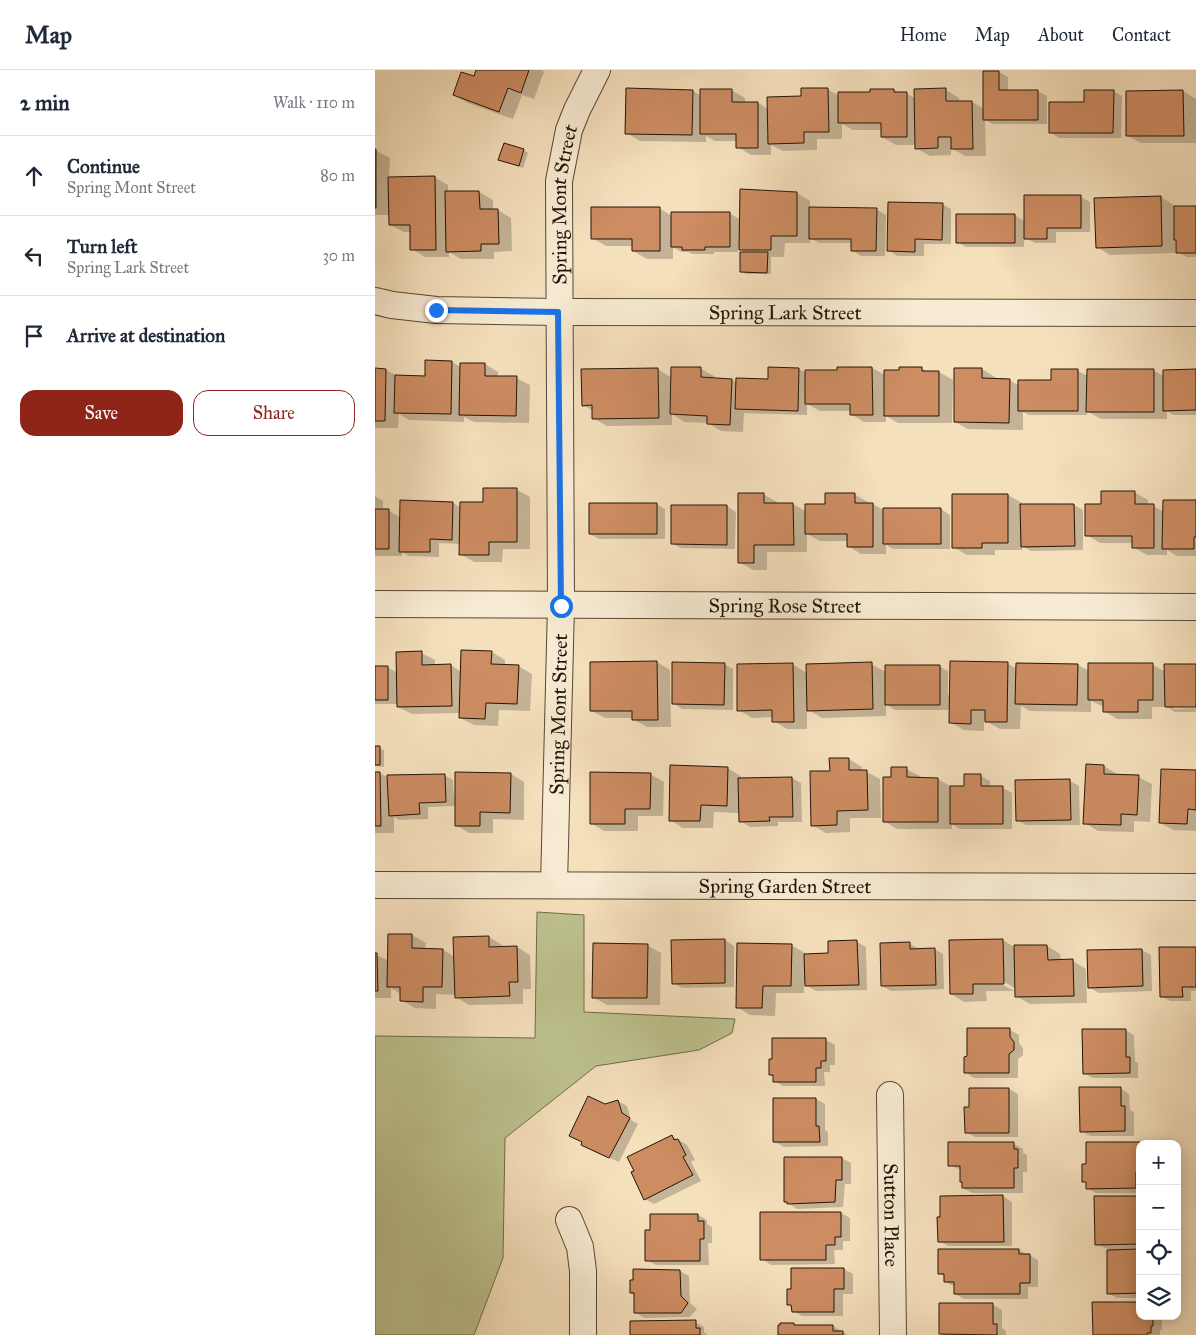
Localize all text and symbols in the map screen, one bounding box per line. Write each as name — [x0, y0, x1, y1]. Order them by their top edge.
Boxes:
text: Map — [25, 20, 72, 50]
text: Home — [900, 24, 947, 46]
text: Map — [975, 24, 1010, 46]
text: About — [1038, 24, 1084, 46]
text: Contact — [1112, 24, 1171, 46]
text: 2 min — [20, 90, 70, 116]
text: Walk · 110 m — [273, 93, 355, 112]
street label: Spring Mont Street — [547, 120, 582, 285]
text: Continue — [67, 155, 140, 178]
icon: ahead — [20, 162, 48, 190]
text: 80 m — [320, 166, 355, 185]
text: Spring Mont Street — [67, 178, 196, 197]
text: Turn left — [67, 235, 137, 258]
icon: left — [20, 242, 48, 270]
text: 30 m — [322, 246, 355, 265]
text: Spring Lark Street — [67, 258, 189, 277]
route end — [425, 299, 448, 322]
street label: Spring Lark Street — [709, 300, 862, 325]
icon: arrive — [20, 322, 48, 350]
text: Arrive at destination — [67, 324, 225, 347]
button: Save — [20, 390, 183, 436]
button: Share — [193, 390, 355, 436]
street label: Spring Rose Street — [709, 593, 861, 618]
route start — [550, 595, 573, 618]
street label: Spring Mont Street — [544, 633, 572, 795]
street label: Spring Garden Street — [699, 874, 871, 899]
map controls — [1136, 1140, 1181, 1320]
button: + — [1136, 1140, 1181, 1185]
street label: Sutton Place — [879, 1163, 904, 1267]
button: − — [1136, 1185, 1181, 1230]
button: locate — [1136, 1230, 1181, 1275]
button: layers — [1136, 1275, 1181, 1320]

